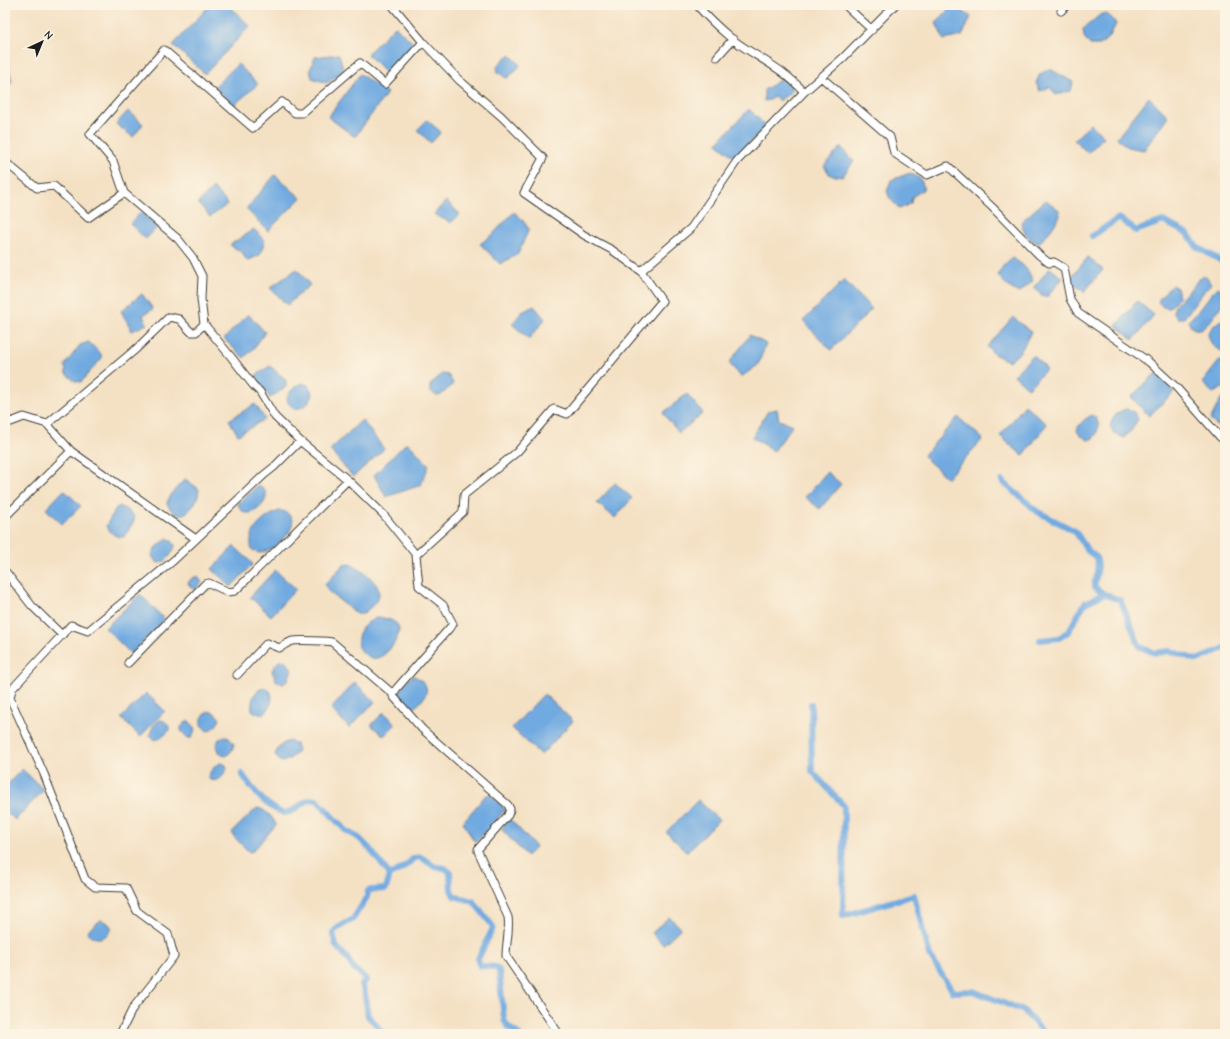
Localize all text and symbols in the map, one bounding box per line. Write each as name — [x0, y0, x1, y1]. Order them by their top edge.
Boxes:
north arrow — [22, 22, 62, 62]
text: N — [41, 28, 56, 42]

